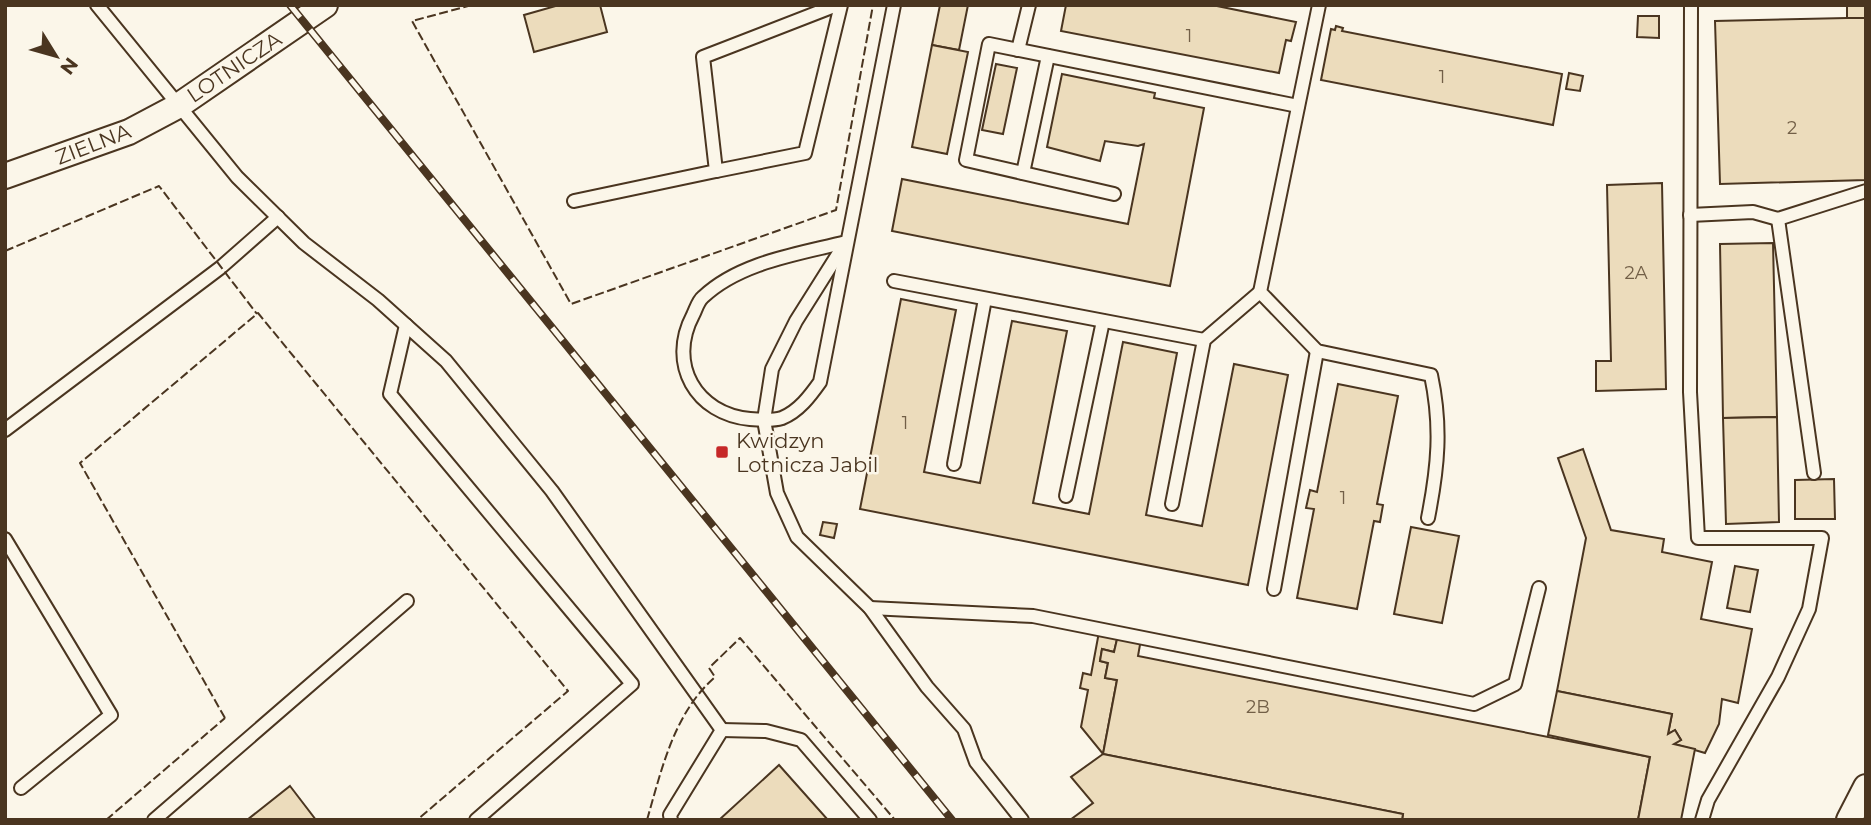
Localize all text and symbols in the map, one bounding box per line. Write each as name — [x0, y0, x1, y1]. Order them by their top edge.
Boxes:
north arrow — [21, 21, 91, 91]
house number: 1 — [1186, 25, 1192, 47]
street label: LOTNICZA — [182, 26, 287, 108]
text: N — [55, 53, 83, 79]
house number: 1 — [1439, 66, 1445, 88]
house number: 2 — [1787, 117, 1797, 139]
street label: ZIELNA — [52, 118, 135, 170]
house number: 2A — [1624, 262, 1648, 284]
house number: 1 — [902, 412, 908, 434]
place label: Kwidzyn Lotnicza Jabil — [736, 428, 878, 477]
marker: Kwidzyn Lotnicza Jabil — [714, 444, 730, 460]
house number: 1 — [1340, 487, 1346, 509]
house number: 2B — [1246, 696, 1270, 718]

